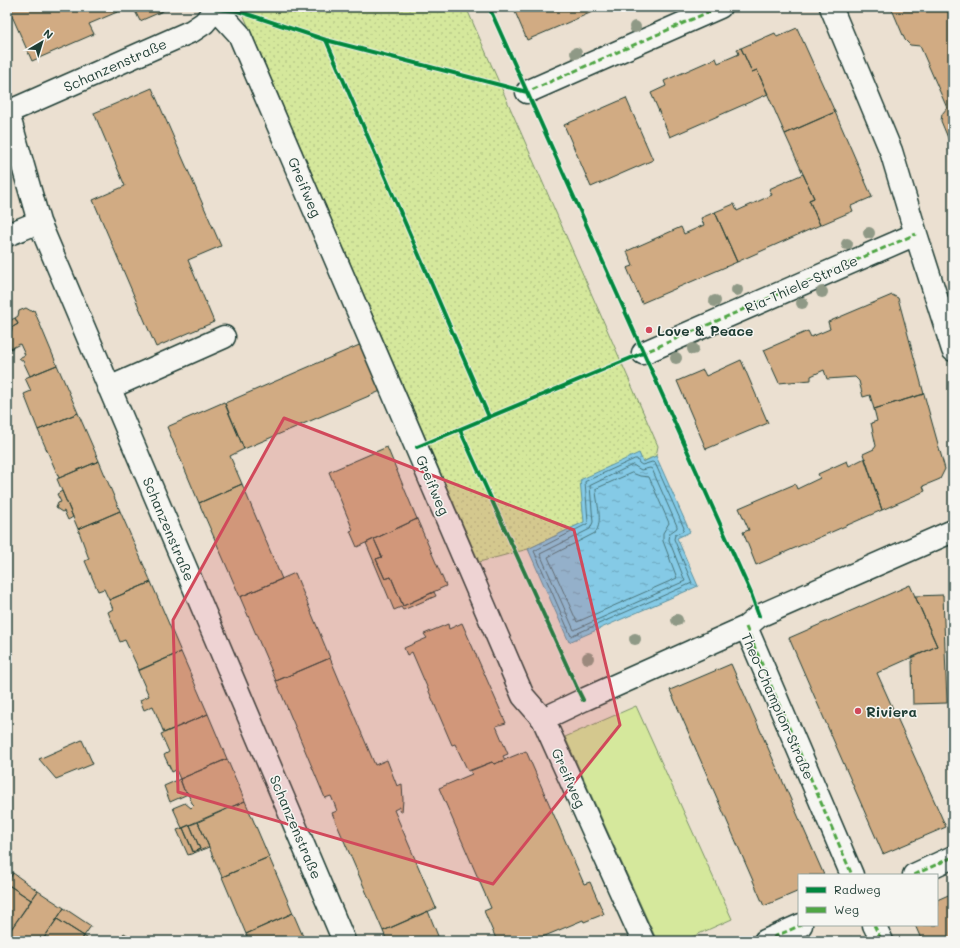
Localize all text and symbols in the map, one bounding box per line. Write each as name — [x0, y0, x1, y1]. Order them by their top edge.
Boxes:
north arrow — [22, 22, 62, 62]
text: N — [41, 25, 56, 42]
street label: Schanzenstraße — [60, 34, 170, 96]
street label: Greifweg — [284, 154, 326, 220]
street label: Ria-Thiele-Straße — [741, 251, 861, 317]
place label: Love & Peace — [657, 321, 753, 340]
marker: Love & Peace — [644, 325, 654, 335]
street label: Greifweg — [412, 452, 454, 518]
street label: Schanzenstraße — [139, 474, 199, 584]
street label: Theo-Champion-Straße — [737, 630, 819, 782]
place label: Riviera — [866, 702, 917, 721]
marker: Riviera — [853, 706, 863, 716]
street label: Greifweg — [547, 745, 591, 811]
street label: Schanzenstraße — [266, 772, 326, 882]
legend — [798, 874, 938, 926]
text: Radweg — [834, 881, 881, 897]
text: Weg — [834, 901, 859, 917]

